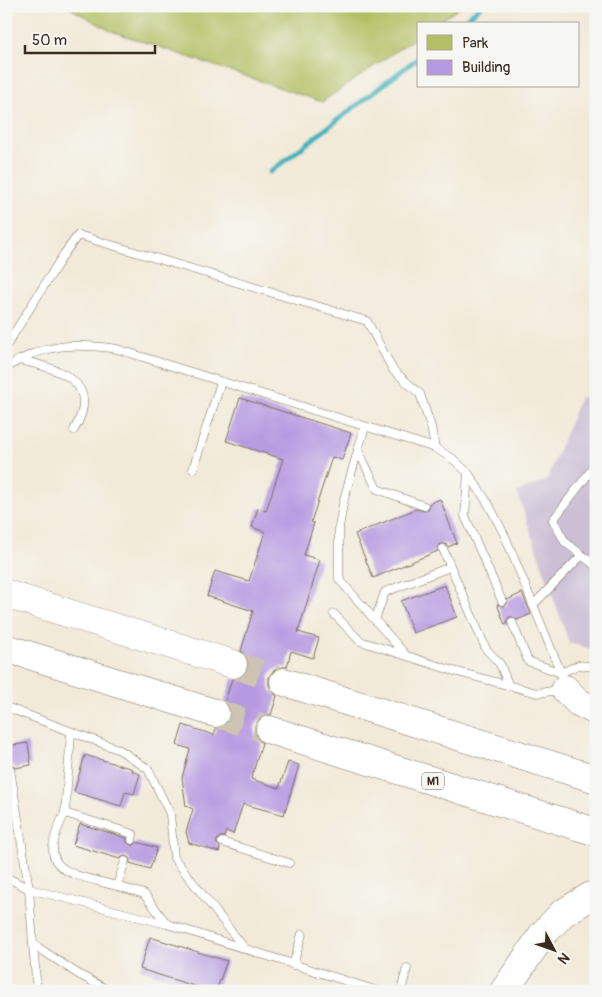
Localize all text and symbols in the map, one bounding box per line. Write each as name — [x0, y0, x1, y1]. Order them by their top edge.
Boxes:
scale bar — [25, 22, 155, 54]
legend — [417, 22, 580, 88]
text: 50 m — [32, 31, 67, 50]
text: Park — [462, 34, 489, 53]
text: Building — [462, 58, 510, 77]
road number: M1 — [422, 772, 444, 789]
north arrow — [530, 924, 580, 974]
text: N — [554, 949, 573, 967]

